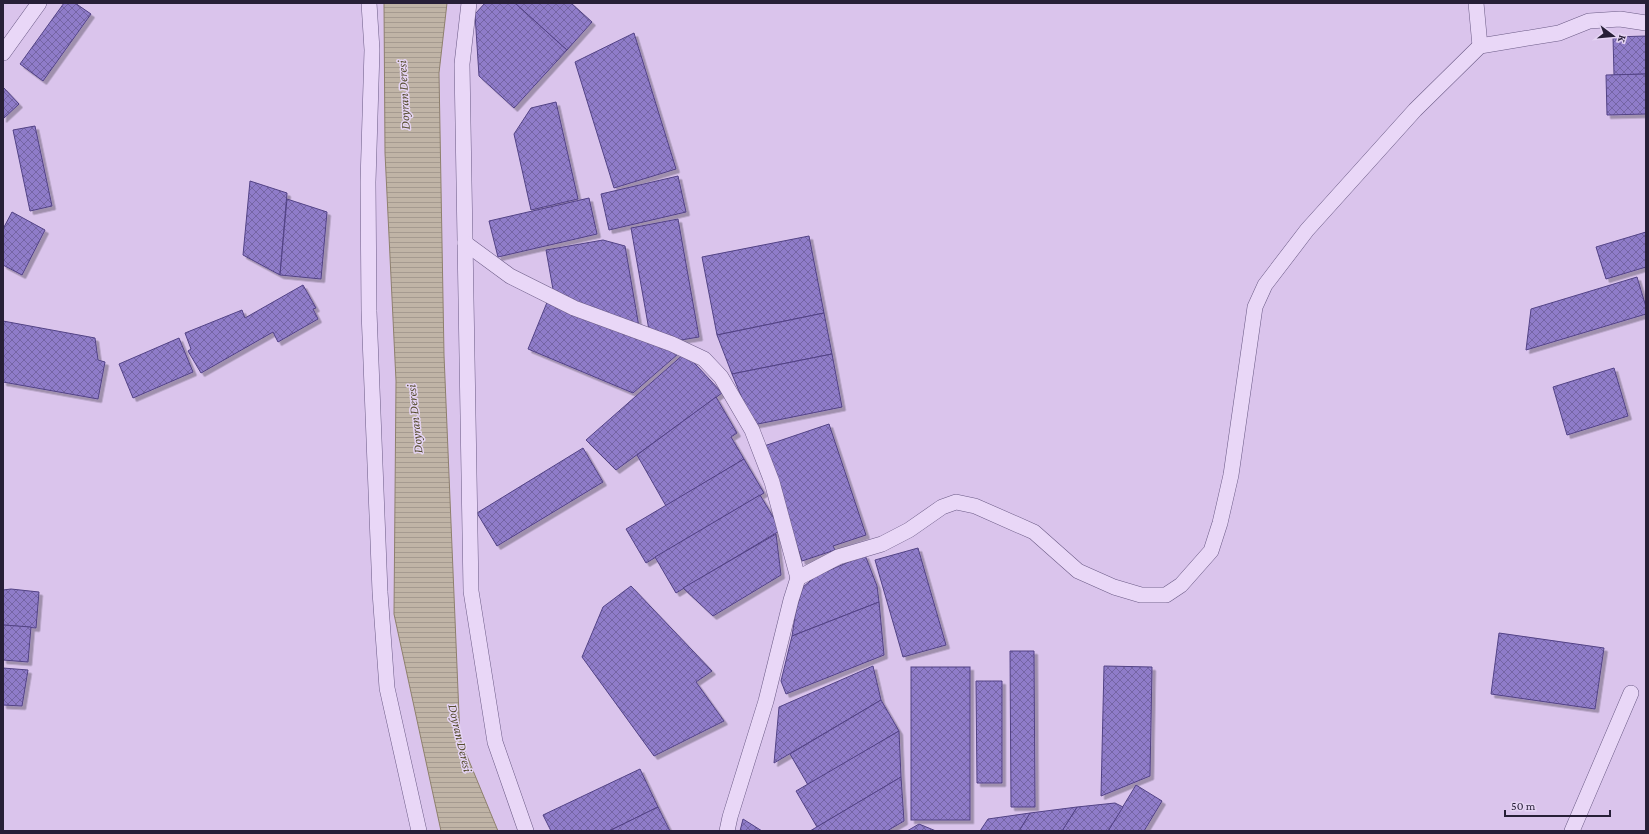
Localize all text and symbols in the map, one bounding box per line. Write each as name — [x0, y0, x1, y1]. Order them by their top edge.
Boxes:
north arrow — [1593, 16, 1633, 56]
text: K — [1616, 34, 1629, 45]
water label: Doyran Deresi — [394, 59, 413, 130]
water label: Doyran Deresi — [403, 383, 426, 454]
water label: Doyran Deresi — [445, 703, 476, 774]
scale bar — [1505, 792, 1610, 818]
text: 50 m — [1511, 799, 1536, 813]

